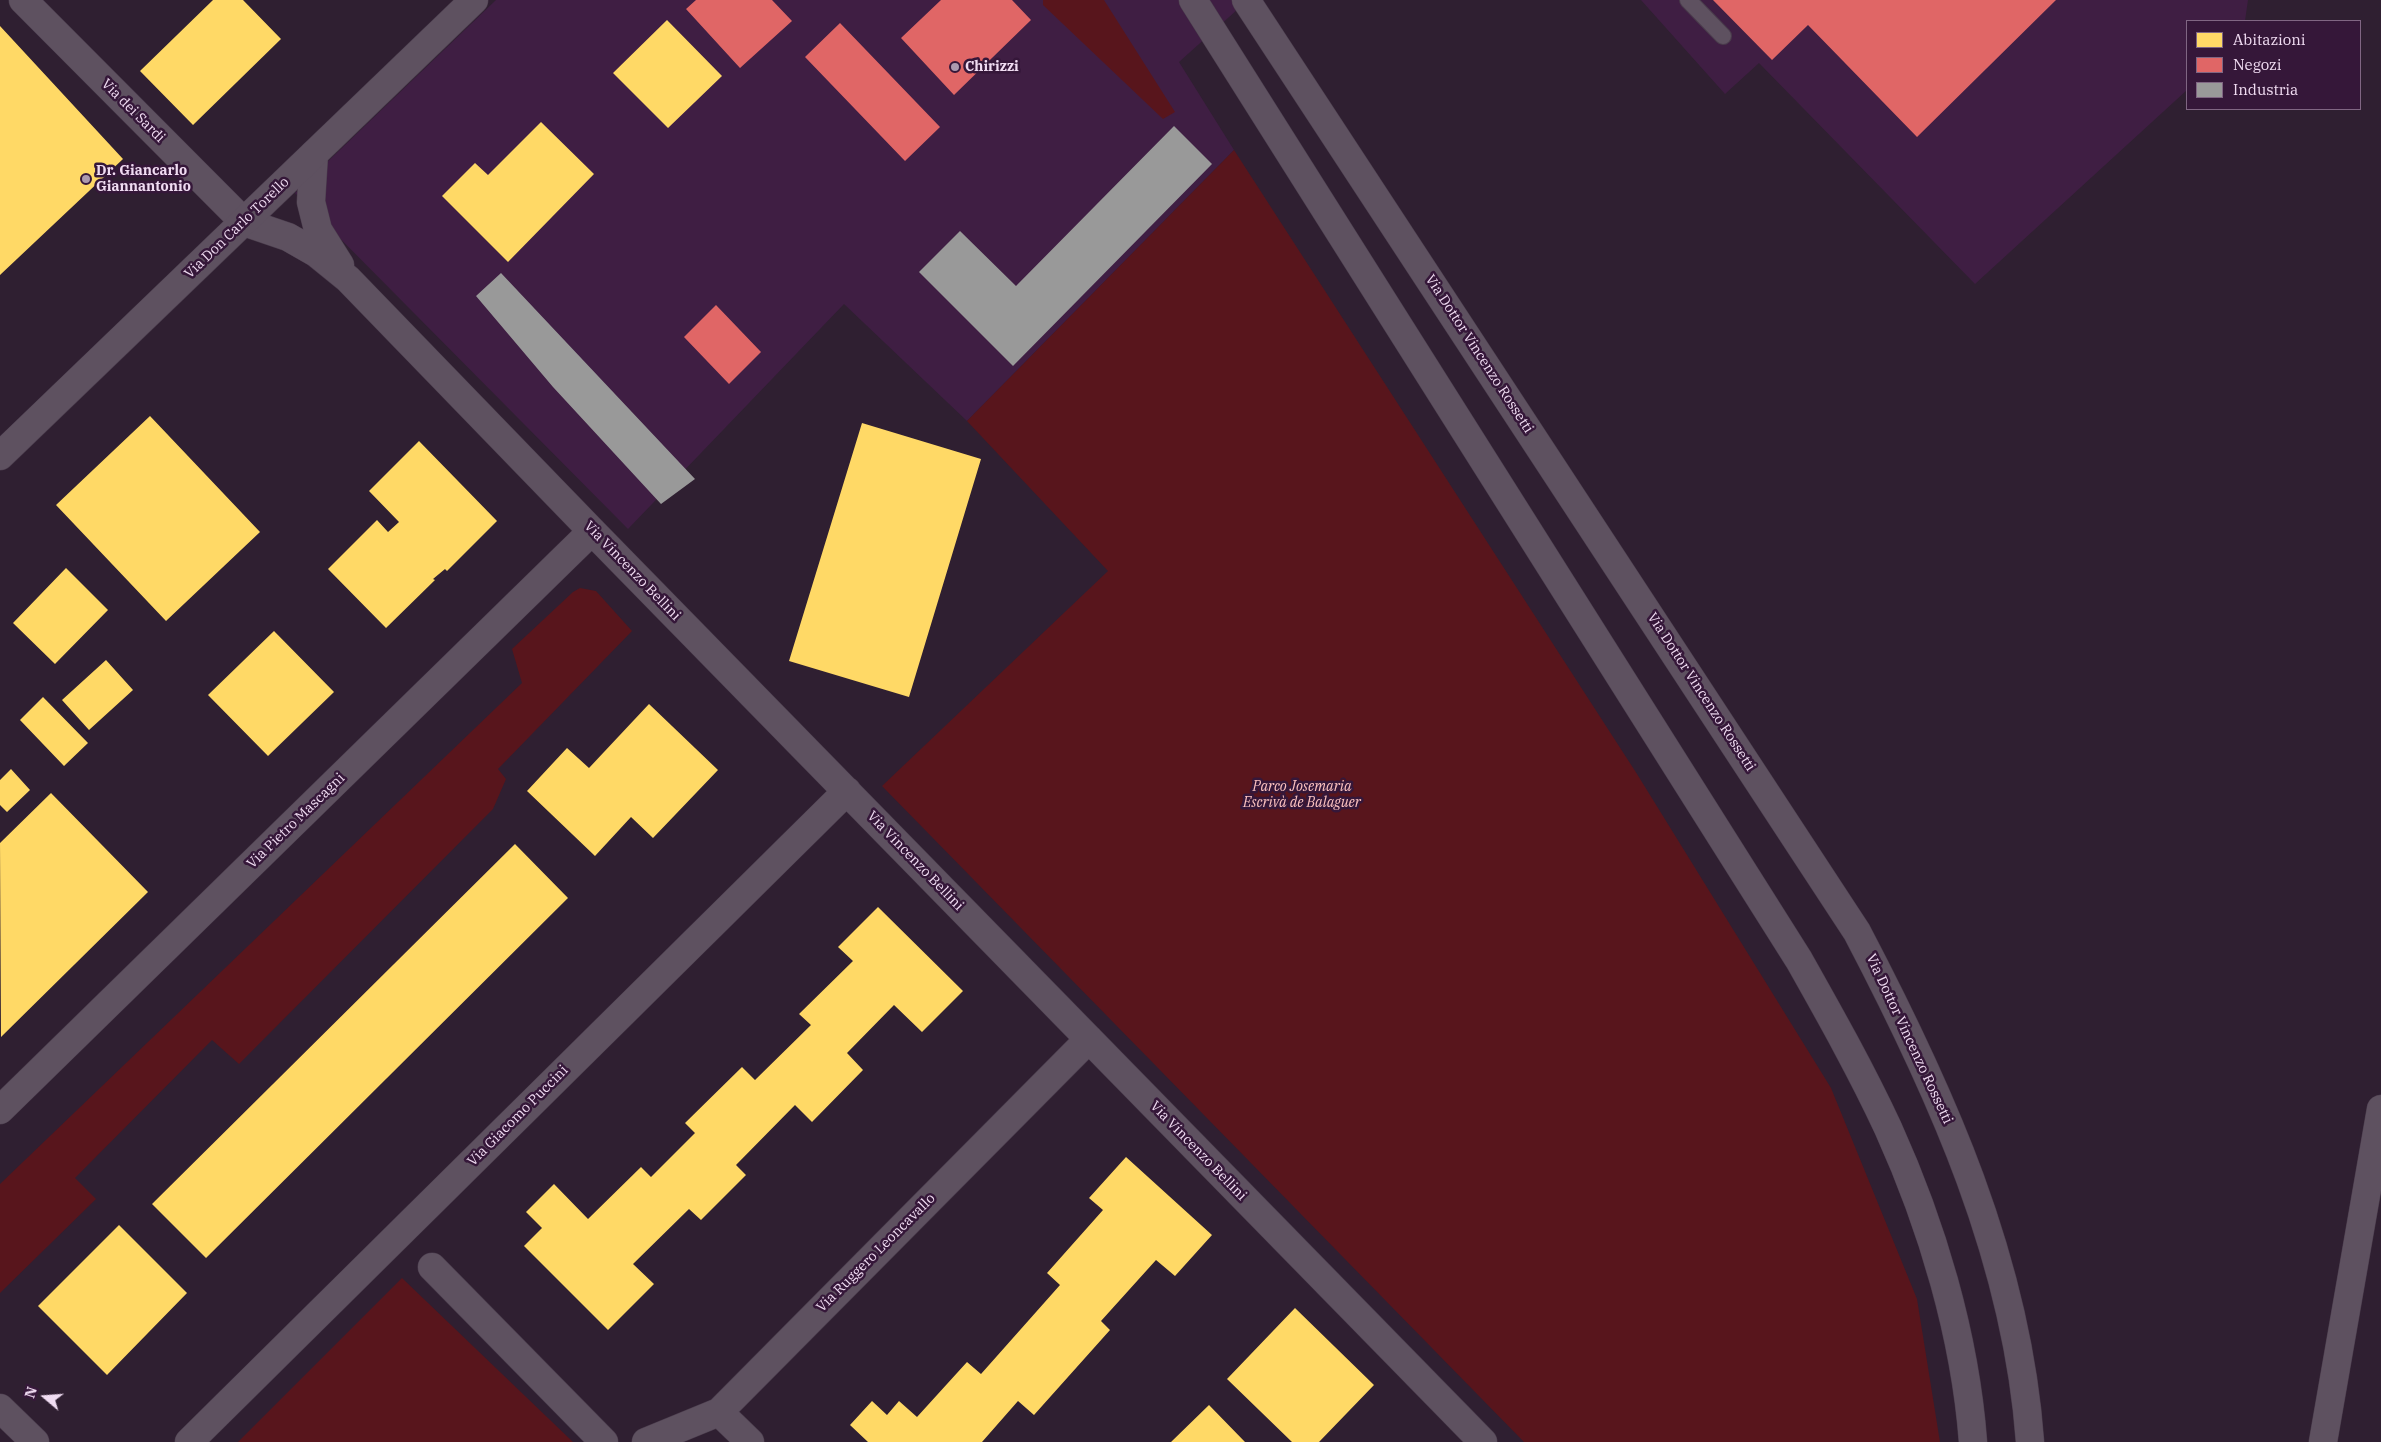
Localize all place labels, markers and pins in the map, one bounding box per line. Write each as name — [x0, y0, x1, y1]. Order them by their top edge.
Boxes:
place label: Chirizzi — [965, 59, 1019, 75]
marker: Chirizzi — [949, 61, 961, 73]
place label: Dr. Giancarlo Giannantonio — [96, 163, 191, 196]
marker: Dr. Giancarlo Giannantonio — [80, 173, 92, 185]

